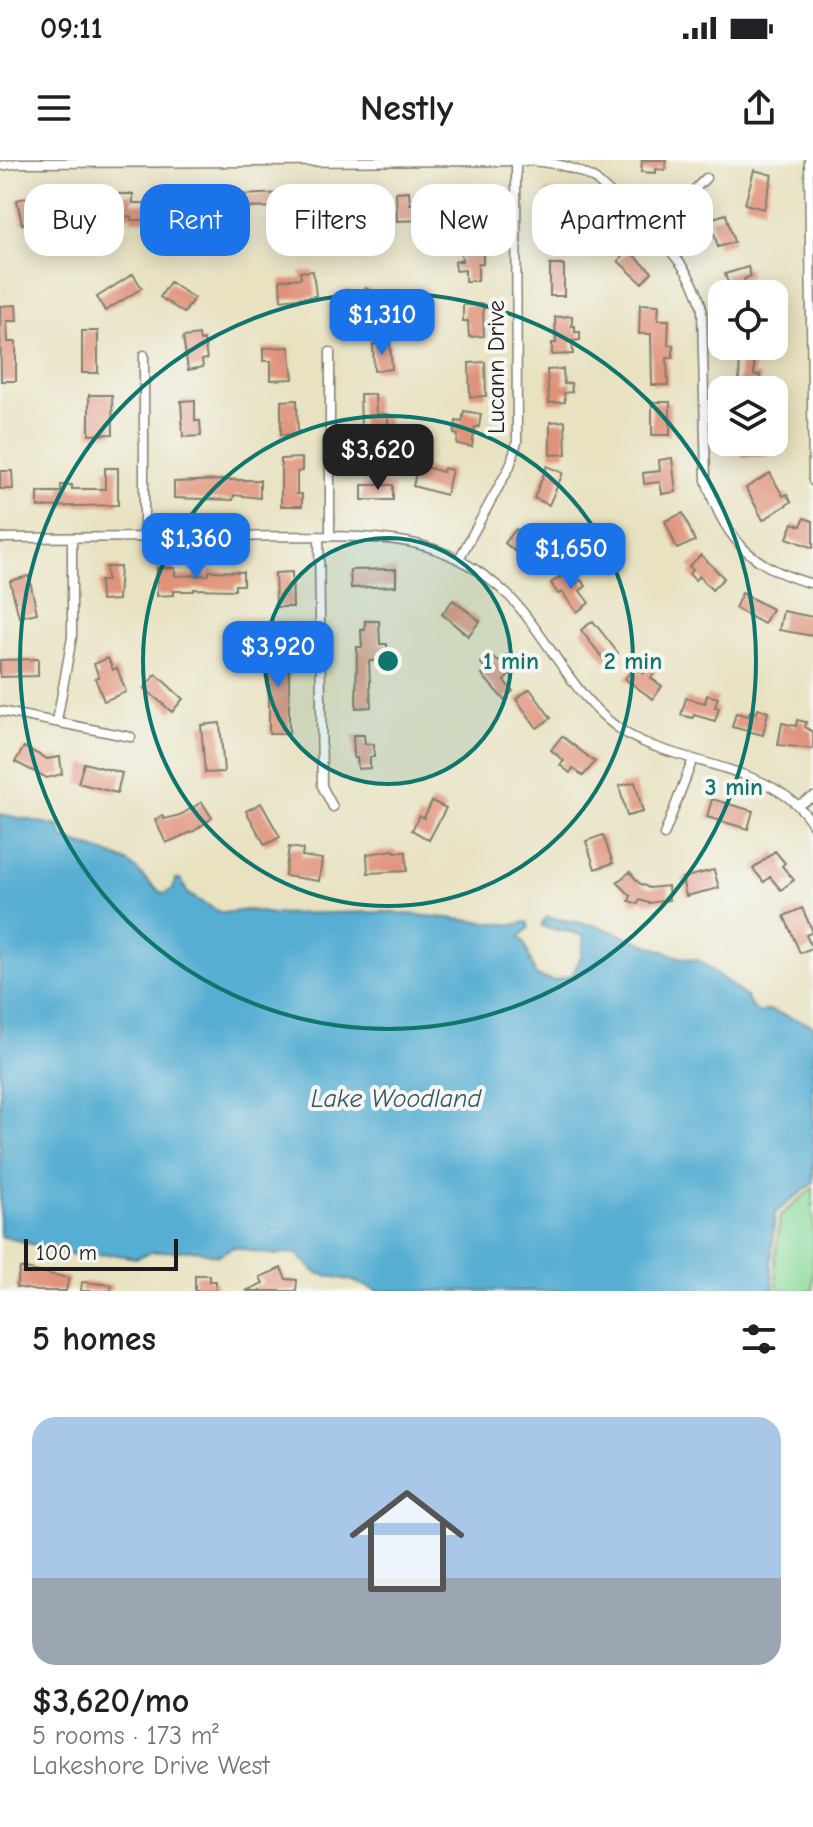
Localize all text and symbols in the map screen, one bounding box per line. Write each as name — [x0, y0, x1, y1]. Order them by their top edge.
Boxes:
text: 09:11 — [40, 11, 103, 46]
icon: menu — [32, 86, 76, 130]
icon: share — [737, 86, 781, 130]
text: Nestly — [360, 88, 453, 129]
chip: Buy — [24, 184, 124, 256]
chip: Rent — [140, 184, 250, 256]
chip: Filters — [266, 184, 395, 256]
chip: New — [411, 184, 516, 256]
chip: Apartment — [532, 184, 713, 256]
map controls — [708, 280, 788, 456]
button: locate — [708, 280, 788, 360]
pin: $1,310 — [317, 289, 447, 357]
text: $1,310 — [348, 300, 416, 330]
street label: Lucann Drive — [482, 300, 510, 434]
button: layers — [708, 376, 788, 456]
pin: $3,620 — [313, 424, 443, 492]
text: $3,620 — [341, 435, 415, 465]
pin: $1,360 — [131, 513, 261, 581]
pin: $1,650 — [506, 523, 636, 591]
text: $1,360 — [160, 524, 232, 554]
text: $1,650 — [534, 534, 608, 564]
pin: $3,920 — [213, 621, 343, 689]
text: $3,920 — [241, 632, 315, 662]
centre of rings — [374, 647, 402, 675]
text: 1 min — [483, 647, 539, 675]
text: 2 min — [604, 647, 662, 675]
text: 3 min — [705, 773, 763, 801]
water label: Lake Woodland — [311, 1084, 483, 1114]
scale bar — [24, 1235, 178, 1271]
text: 100 m — [36, 1240, 97, 1266]
icon: filters — [737, 1317, 781, 1361]
text: 5 homes — [32, 1319, 156, 1359]
icon: home — [335, 1469, 479, 1613]
text: $3,620/mo — [32, 1681, 189, 1721]
text: 5 rooms · 173 m² — [32, 1721, 219, 1751]
text: Lakeshore Drive West — [32, 1751, 270, 1781]

